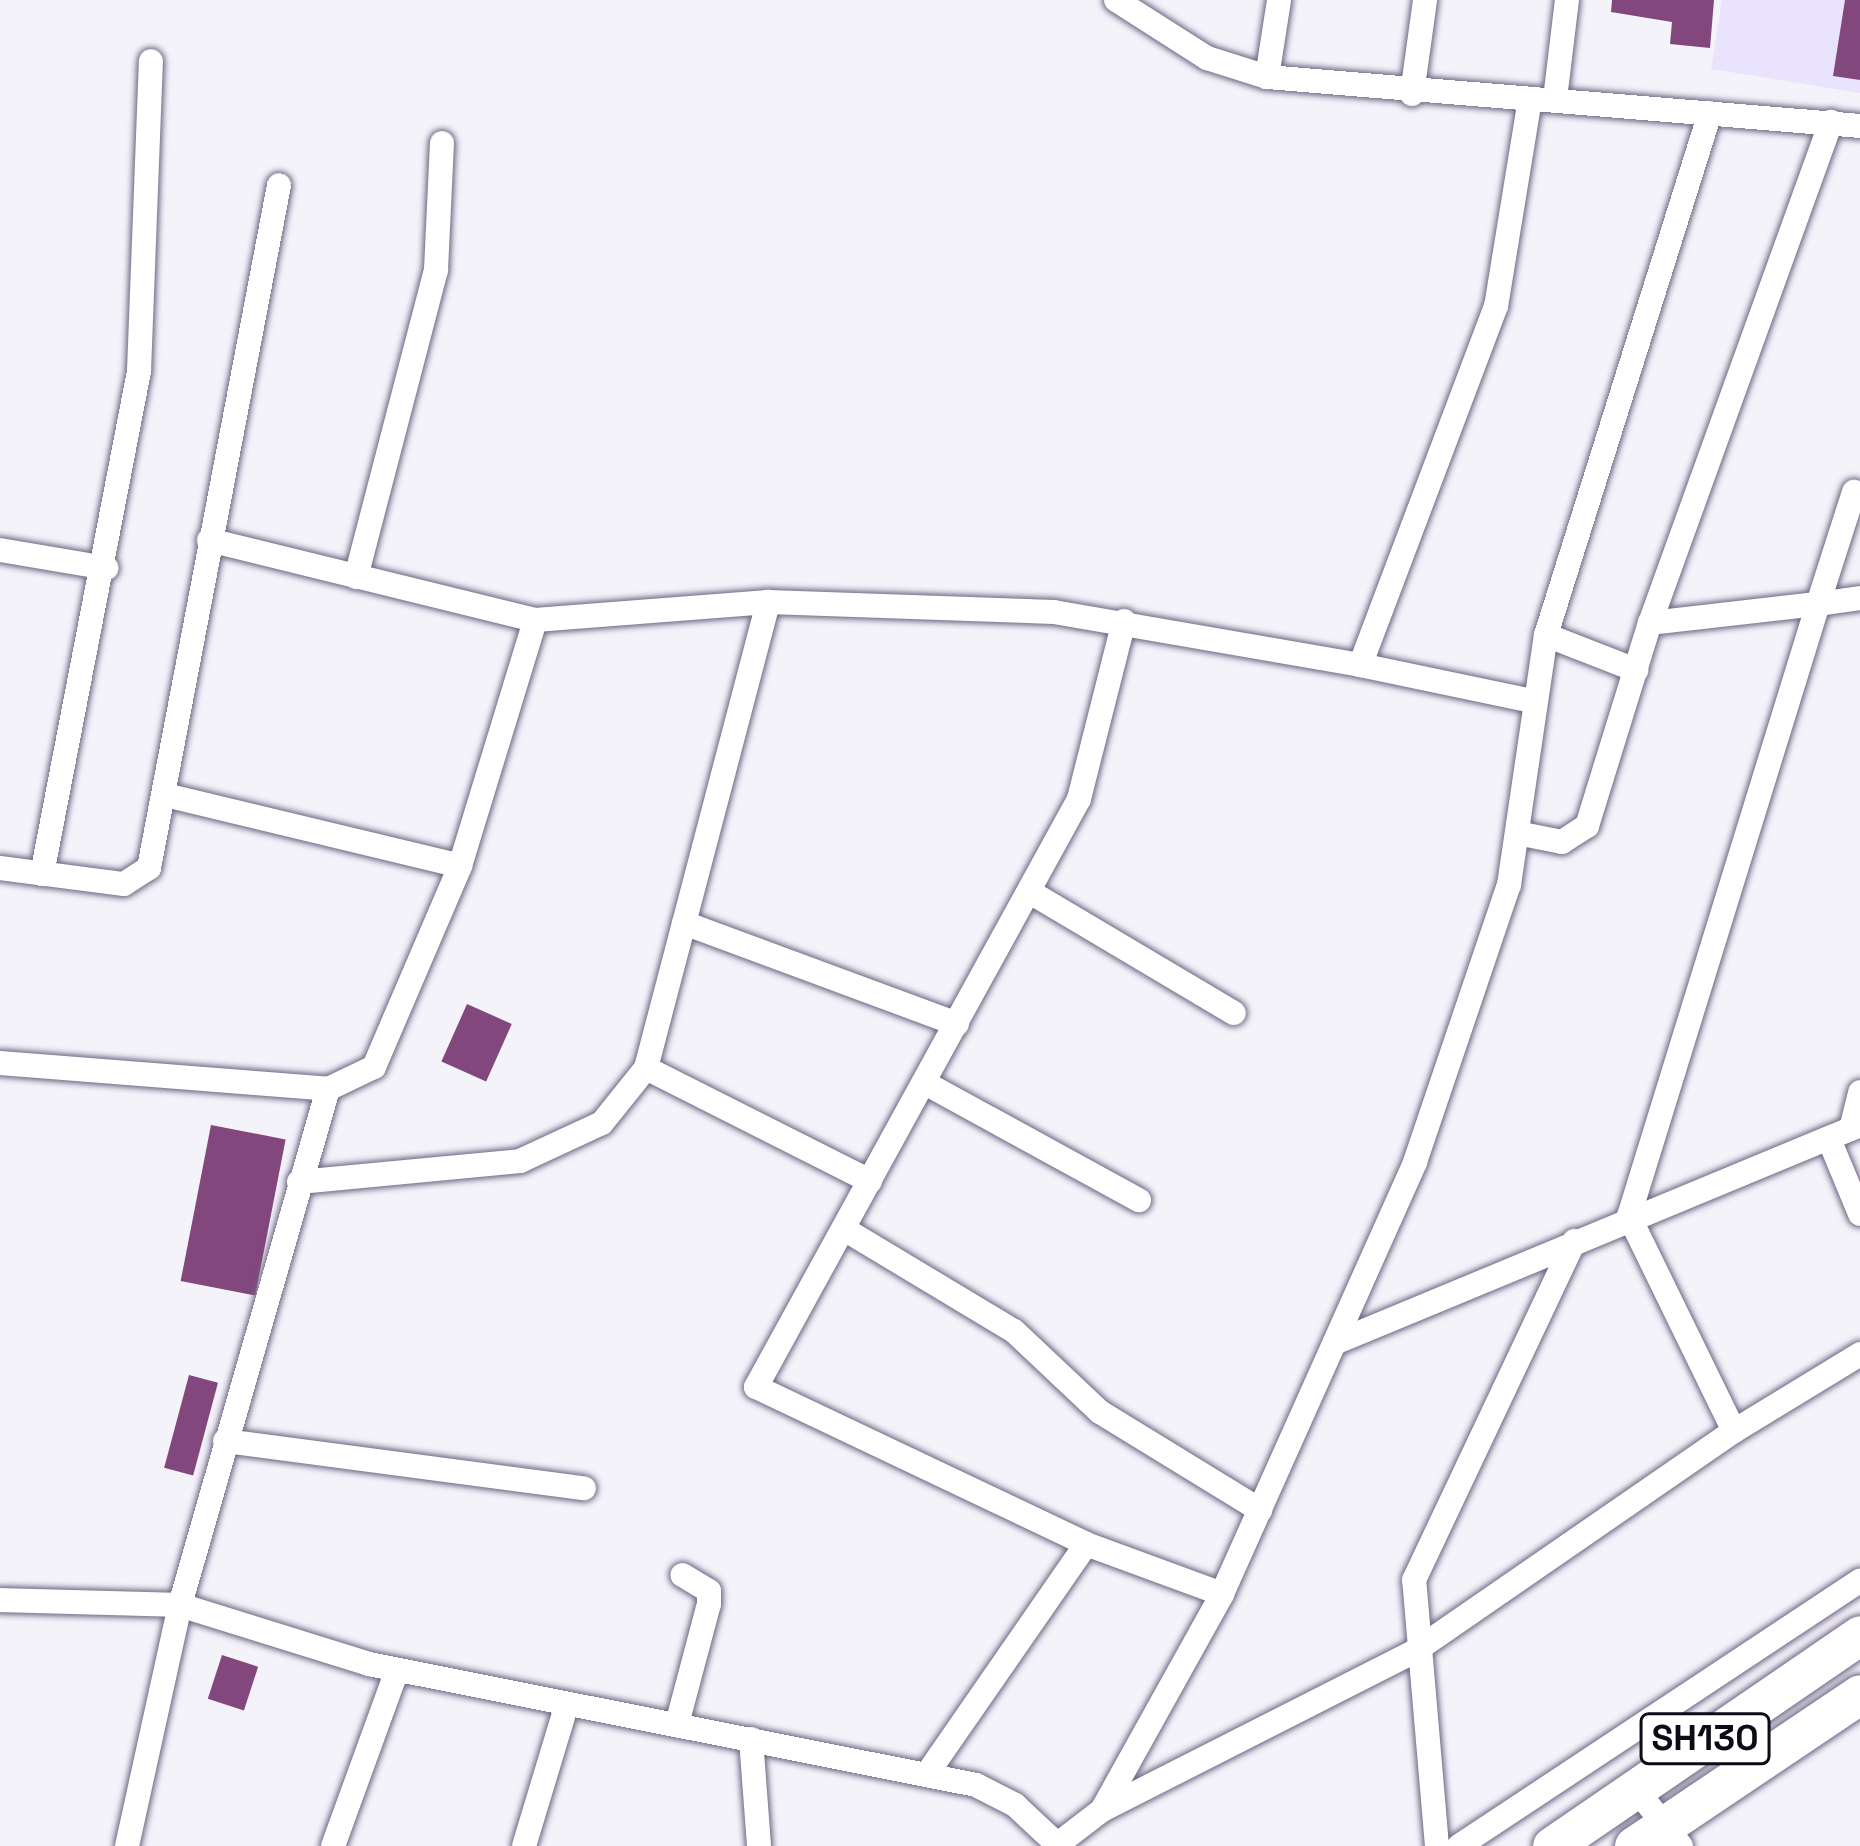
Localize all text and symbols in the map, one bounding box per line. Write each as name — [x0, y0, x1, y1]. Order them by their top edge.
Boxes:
road number: SH130 — [1639, 1709, 1771, 1769]

